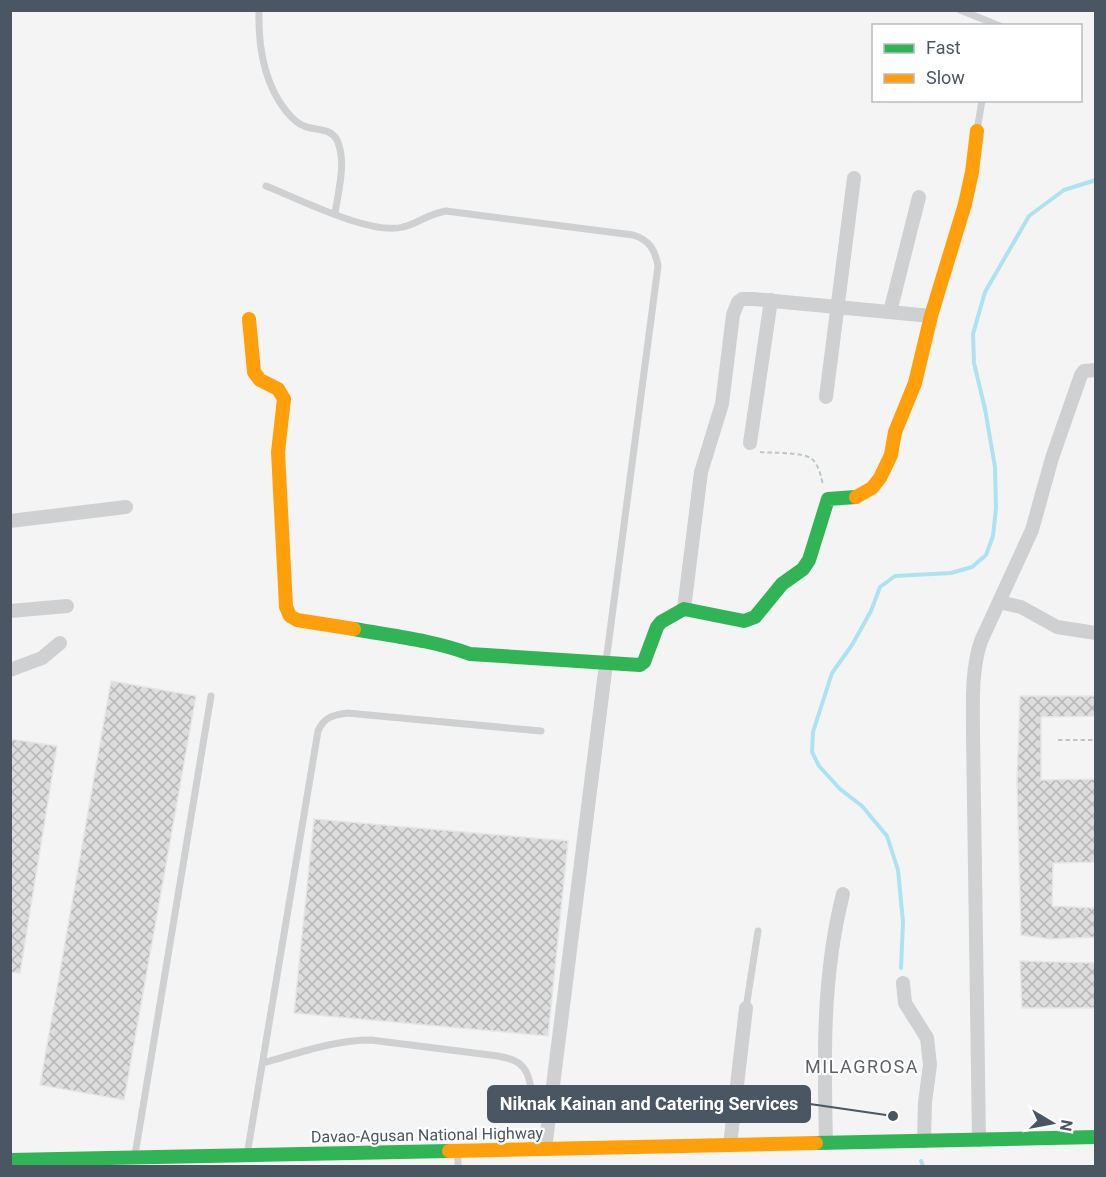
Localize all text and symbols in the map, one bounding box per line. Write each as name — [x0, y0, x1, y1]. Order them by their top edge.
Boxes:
legend — [872, 24, 1082, 102]
text: Fast — [926, 37, 961, 58]
text: Slow — [926, 67, 965, 88]
district label: MILAGROSA — [805, 1056, 919, 1077]
callout: Niknak Kainan and Catering Services — [488, 1086, 810, 1122]
text: Niknak Kainan and Catering Services — [500, 1093, 798, 1114]
north arrow — [1022, 1093, 1082, 1153]
text: N — [1056, 1118, 1077, 1133]
street label: Davao-Agusan National Highway — [311, 1123, 544, 1147]

